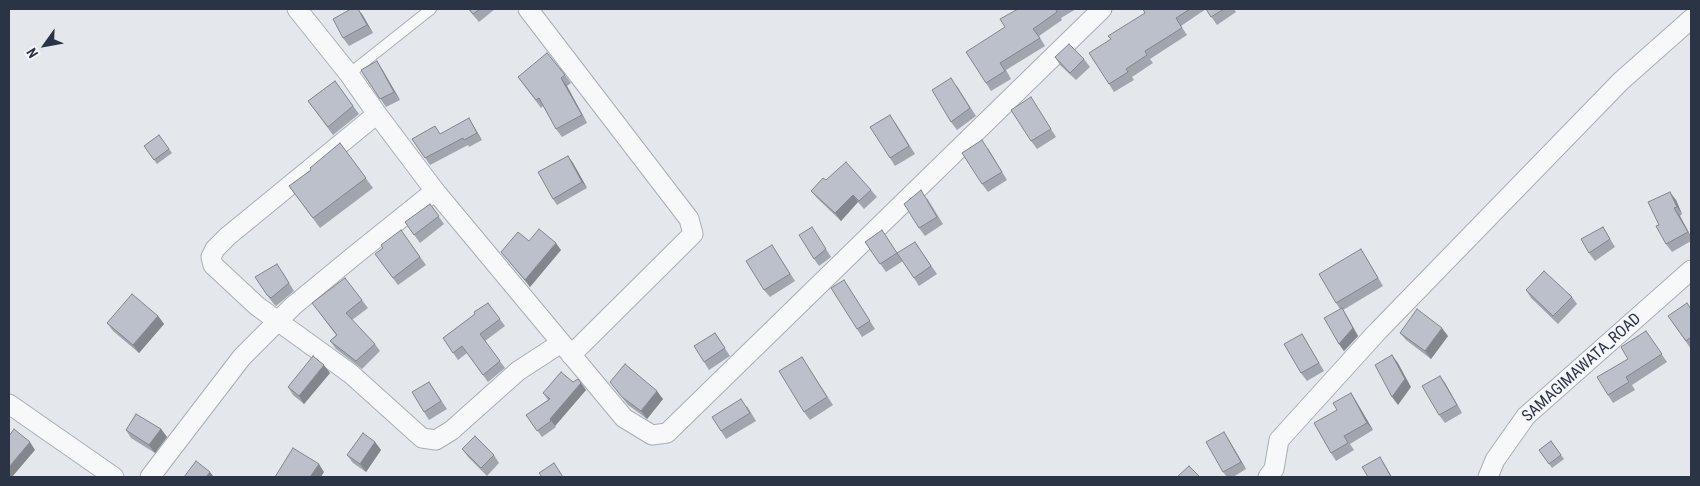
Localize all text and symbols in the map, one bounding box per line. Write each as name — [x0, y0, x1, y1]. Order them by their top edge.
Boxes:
north arrow — [20, 20, 70, 70]
text: N — [23, 45, 41, 61]
street label: SAMAGIMAWATA_ROAD — [1519, 310, 1645, 426]

